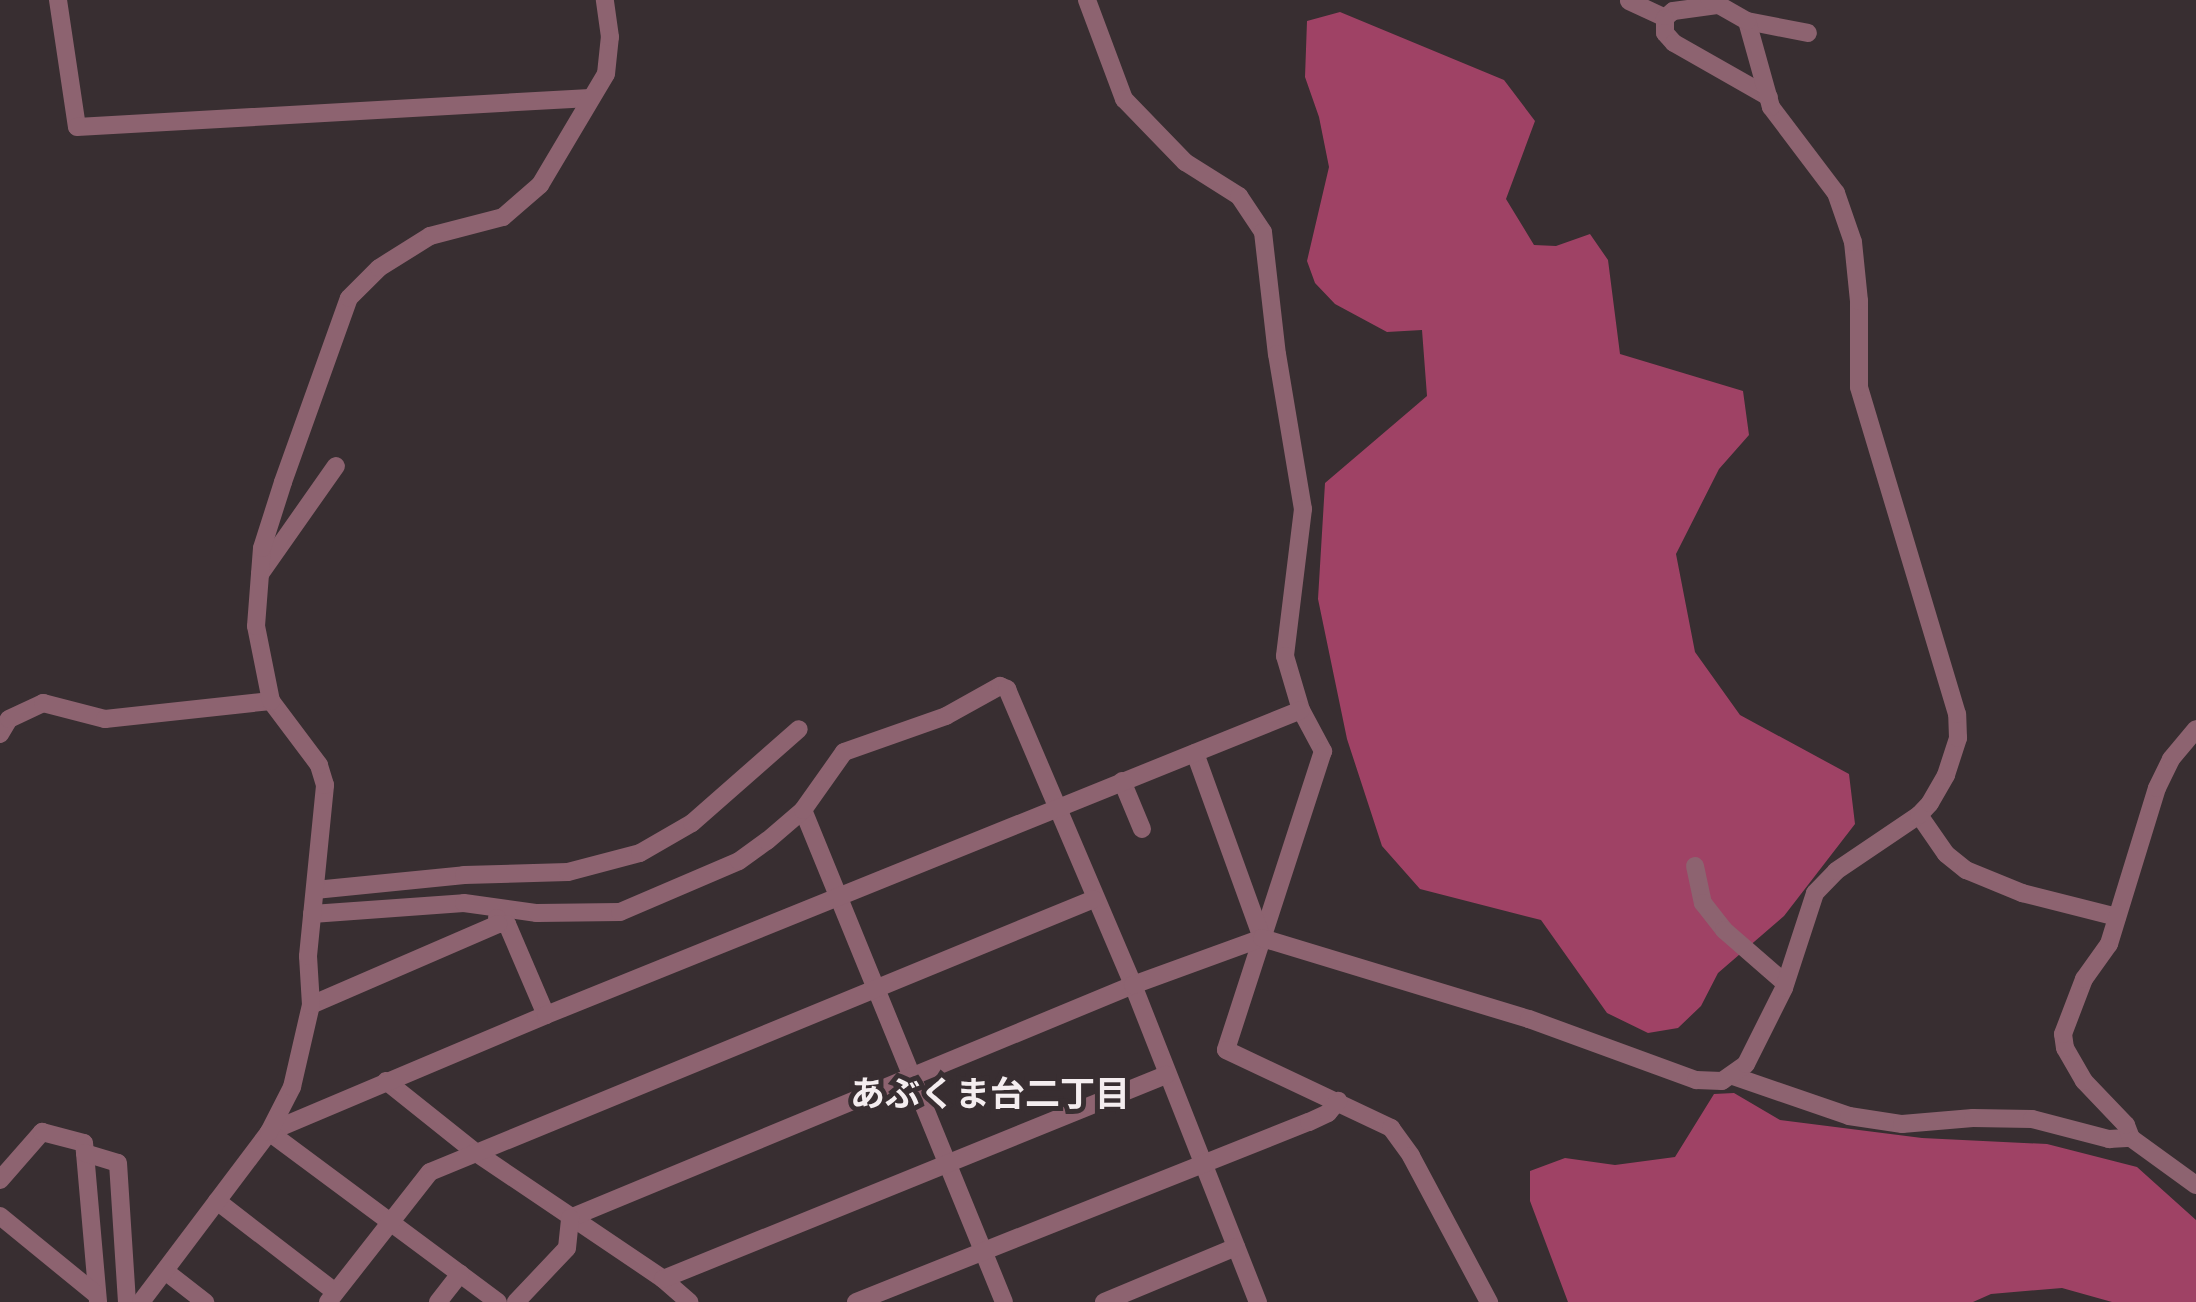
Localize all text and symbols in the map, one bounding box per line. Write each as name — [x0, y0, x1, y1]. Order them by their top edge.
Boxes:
district label: あぶくま台二丁目 — [850, 1074, 1130, 1116]

